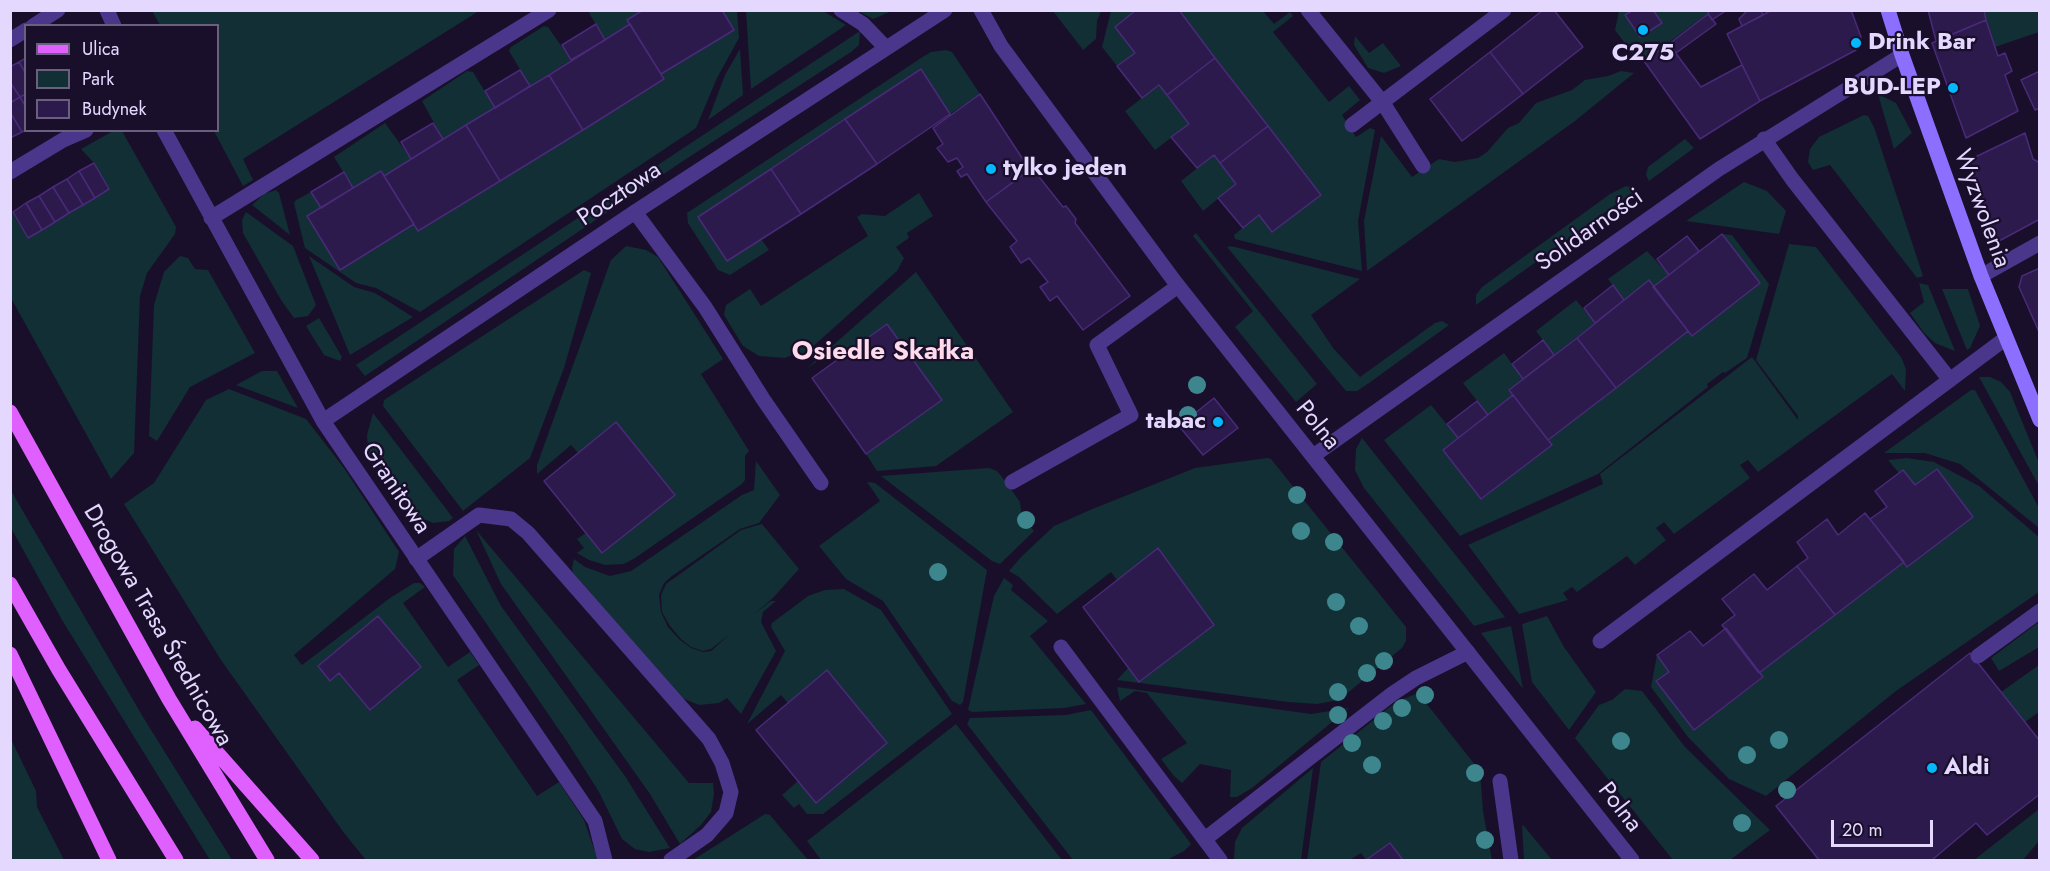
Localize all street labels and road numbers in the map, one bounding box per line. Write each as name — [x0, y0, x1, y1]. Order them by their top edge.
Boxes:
street label: Wyzwolenia — [1946, 146, 2016, 272]
street label: Pocztowa — [573, 157, 667, 233]
street label: Solidarności — [1531, 183, 1649, 279]
street label: Polna — [1288, 395, 1346, 457]
street label: Granitowa — [354, 438, 436, 540]
street label: Drogowa Trasa Średnicowa — [76, 500, 238, 752]
street label: Polna — [1591, 777, 1647, 839]

